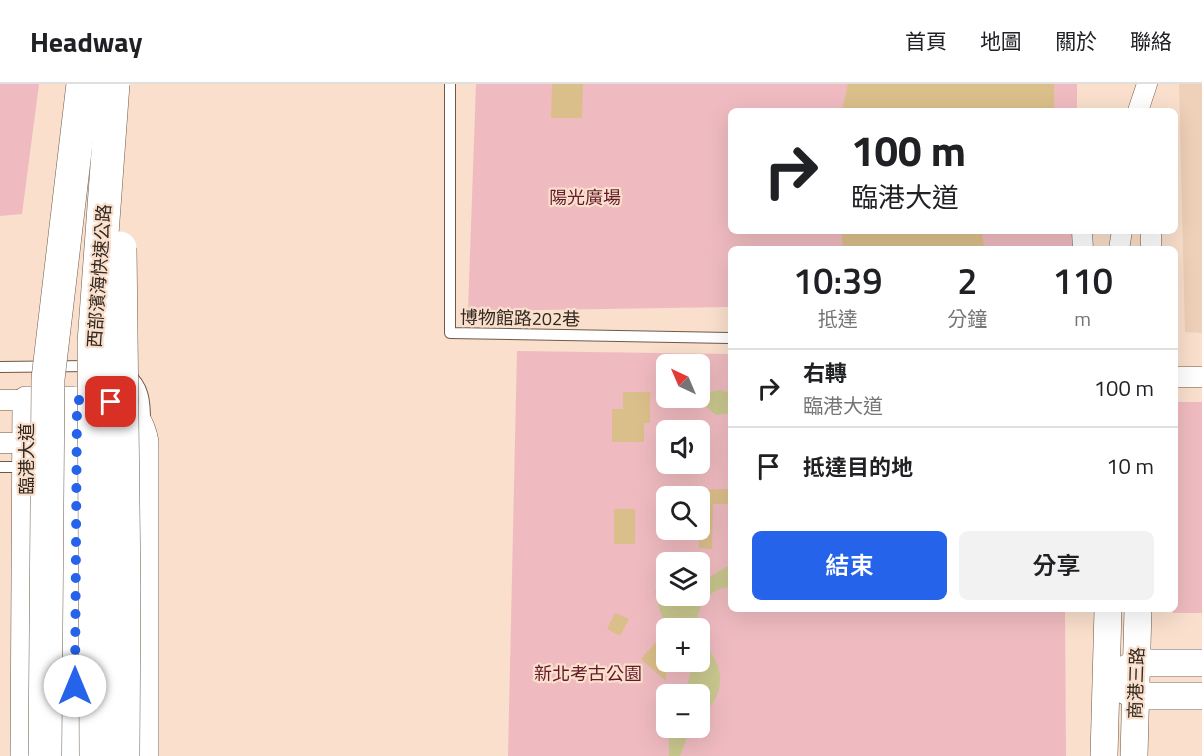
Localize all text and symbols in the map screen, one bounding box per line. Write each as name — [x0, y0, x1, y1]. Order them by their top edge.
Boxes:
text: Headway — [30, 20, 142, 63]
text: 首頁 — [905, 25, 947, 57]
text: 地圖 — [980, 25, 1022, 57]
text: 關於 — [1055, 25, 1097, 57]
text: 聯絡 — [1130, 25, 1172, 57]
text: 100 m — [851, 118, 966, 182]
icon: right — [752, 132, 830, 210]
text: 臨港大道 — [851, 176, 959, 217]
park label: 陽光廣場 — [549, 184, 621, 211]
street label: 西部濱海快速公路 — [81, 203, 117, 349]
text: 10:39 — [793, 253, 882, 308]
text: 2 — [957, 253, 977, 308]
text: 110 — [1052, 253, 1113, 308]
street label: 博物館路202巷 — [460, 303, 580, 333]
text: 抵達 — [818, 303, 858, 334]
text: 分鐘 — [947, 303, 987, 334]
text: m — [1074, 303, 1091, 334]
north arrow — [656, 354, 710, 408]
map controls — [656, 354, 710, 738]
text: 右轉 — [803, 356, 847, 390]
text: 100 m — [1094, 371, 1154, 405]
icon: right — [752, 372, 785, 405]
pin — [85, 376, 136, 427]
icon: arrive — [94, 385, 127, 418]
text: 臨港大道 — [803, 390, 883, 421]
button: sound — [656, 420, 710, 474]
street label: 臨港大道 — [13, 423, 40, 495]
text: 10 m — [1106, 449, 1154, 483]
icon: arrive — [752, 450, 785, 483]
text: 抵達目的地 — [803, 450, 913, 484]
button: search — [656, 486, 710, 540]
button: 結束 — [752, 531, 947, 600]
button: 分享 — [959, 531, 1154, 600]
button: layers — [656, 552, 710, 606]
button: + — [656, 618, 710, 672]
street label: 商港三路 — [1121, 647, 1151, 719]
position arrow — [43, 654, 107, 718]
park label: 新北考古公園 — [534, 660, 642, 687]
button: − — [656, 684, 710, 738]

